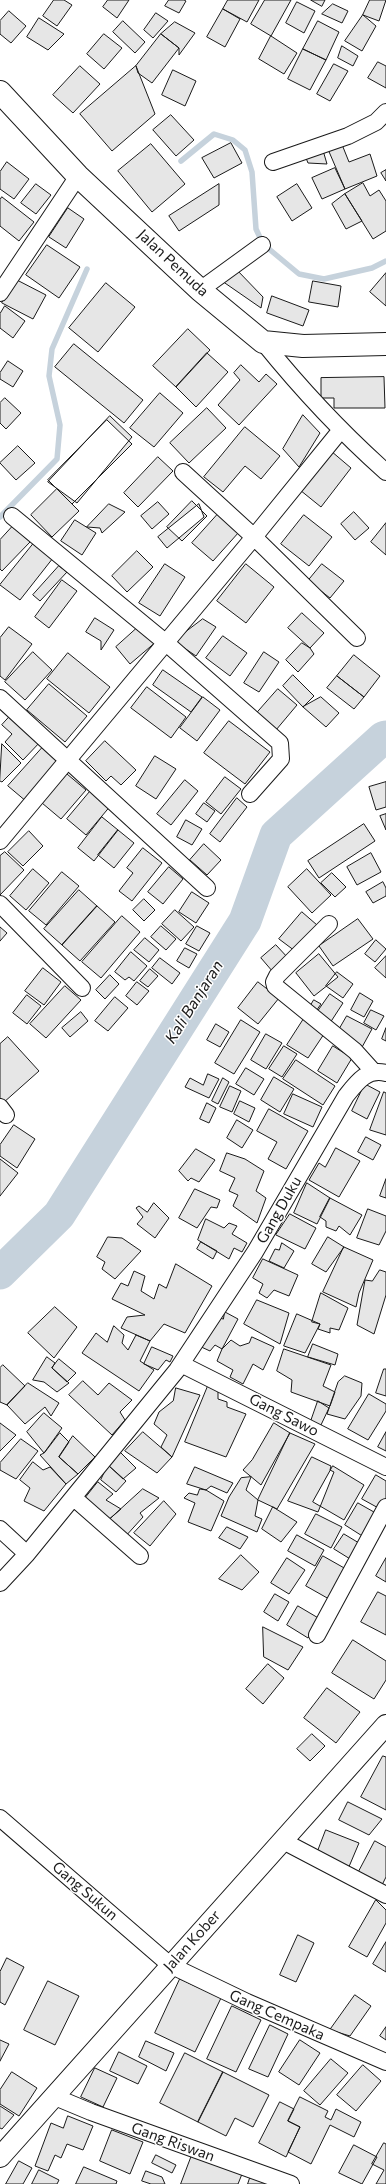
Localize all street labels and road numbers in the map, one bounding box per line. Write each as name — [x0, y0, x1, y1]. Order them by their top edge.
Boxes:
street label: Jalan Pemuda — [134, 226, 212, 300]
street label: Gang Duku — [253, 1173, 305, 1247]
street label: Gang Sawo — [246, 1390, 322, 1440]
street label: Gang Sukun — [49, 1858, 121, 1924]
street label: Jalan Kober — [160, 1907, 224, 1975]
street label: Gang Cempaka — [227, 1986, 327, 2044]
street label: Gang Riswan — [129, 2119, 217, 2165]

